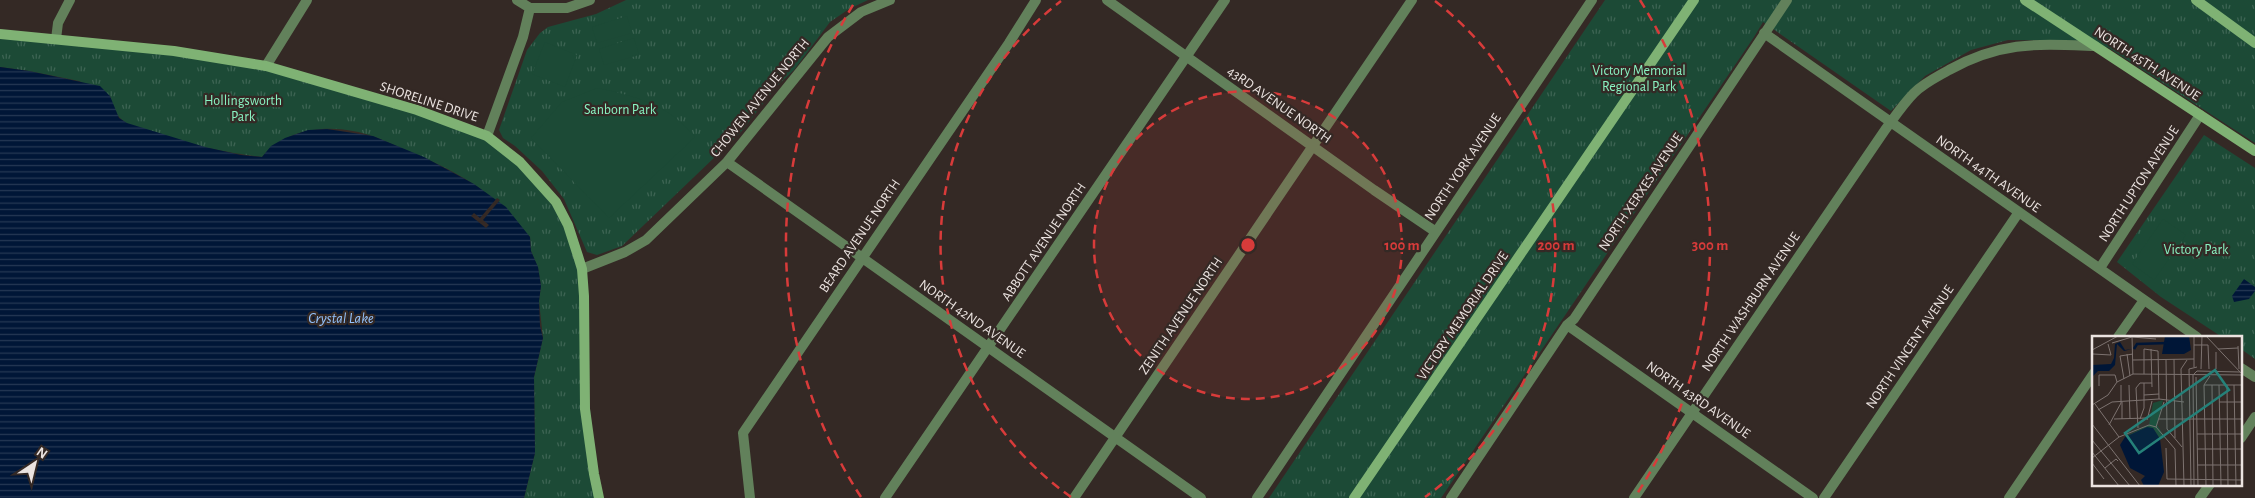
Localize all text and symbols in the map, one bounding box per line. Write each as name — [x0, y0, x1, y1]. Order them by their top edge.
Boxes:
street label: NORTH 45TH AVENUE — [2092, 25, 2203, 104]
street label: CHOWEN AVENUE NORTH — [708, 36, 812, 160]
street label: 43RD AVENUE NORTH — [1224, 64, 1334, 146]
park label: Victory Memorial Regional Park — [1592, 64, 1686, 94]
street label: SHORELINE DRIVE — [378, 80, 480, 125]
park label: Hollingsworth Park — [204, 94, 282, 124]
park label: Sanborn Park — [584, 103, 657, 117]
street label: NORTH YORK AVENUE — [1422, 111, 1504, 223]
street label: NORTH UPTON AVENUE — [2096, 123, 2182, 244]
street label: NORTH XERXES AVENUE — [1596, 130, 1686, 253]
street label: NORTH 44TH AVENUE — [1933, 133, 2043, 215]
street label: BEARD AVENUE NORTH — [817, 177, 903, 295]
street label: ABBOTT AVENUE NORTH — [999, 180, 1089, 304]
street label: NORTH WASHBURN AVENUE — [1699, 230, 1803, 374]
centre of rings — [1239, 236, 1257, 254]
text: 100 m — [1384, 238, 1420, 253]
text: 200 m — [1537, 238, 1575, 253]
text: 300 m — [1692, 238, 1728, 253]
park label: Victory Park — [2164, 243, 2229, 257]
street label: VICTORY MEMORIAL DRIVE — [1415, 249, 1511, 383]
street label: ZENITH AVENUE NORTH — [1137, 255, 1225, 377]
street label: NORTH 42ND AVENUE — [916, 277, 1028, 361]
street label: NORTH VINCENT AVENUE — [1864, 283, 1957, 411]
water label: Crystal Lake — [308, 311, 374, 326]
inset map — [2092, 336, 2242, 486]
street label: NORTH 43RD AVENUE — [1643, 359, 1753, 441]
north arrow — [10, 438, 60, 488]
text: N — [34, 445, 50, 462]

